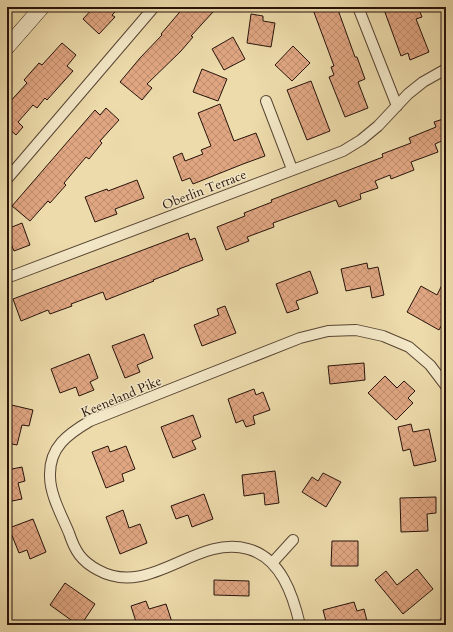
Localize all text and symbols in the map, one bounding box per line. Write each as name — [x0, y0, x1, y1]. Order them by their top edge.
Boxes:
street label: Oberlin Terrace — [160, 166, 249, 214]
street label: Keeneland Pike — [78, 372, 164, 422]

